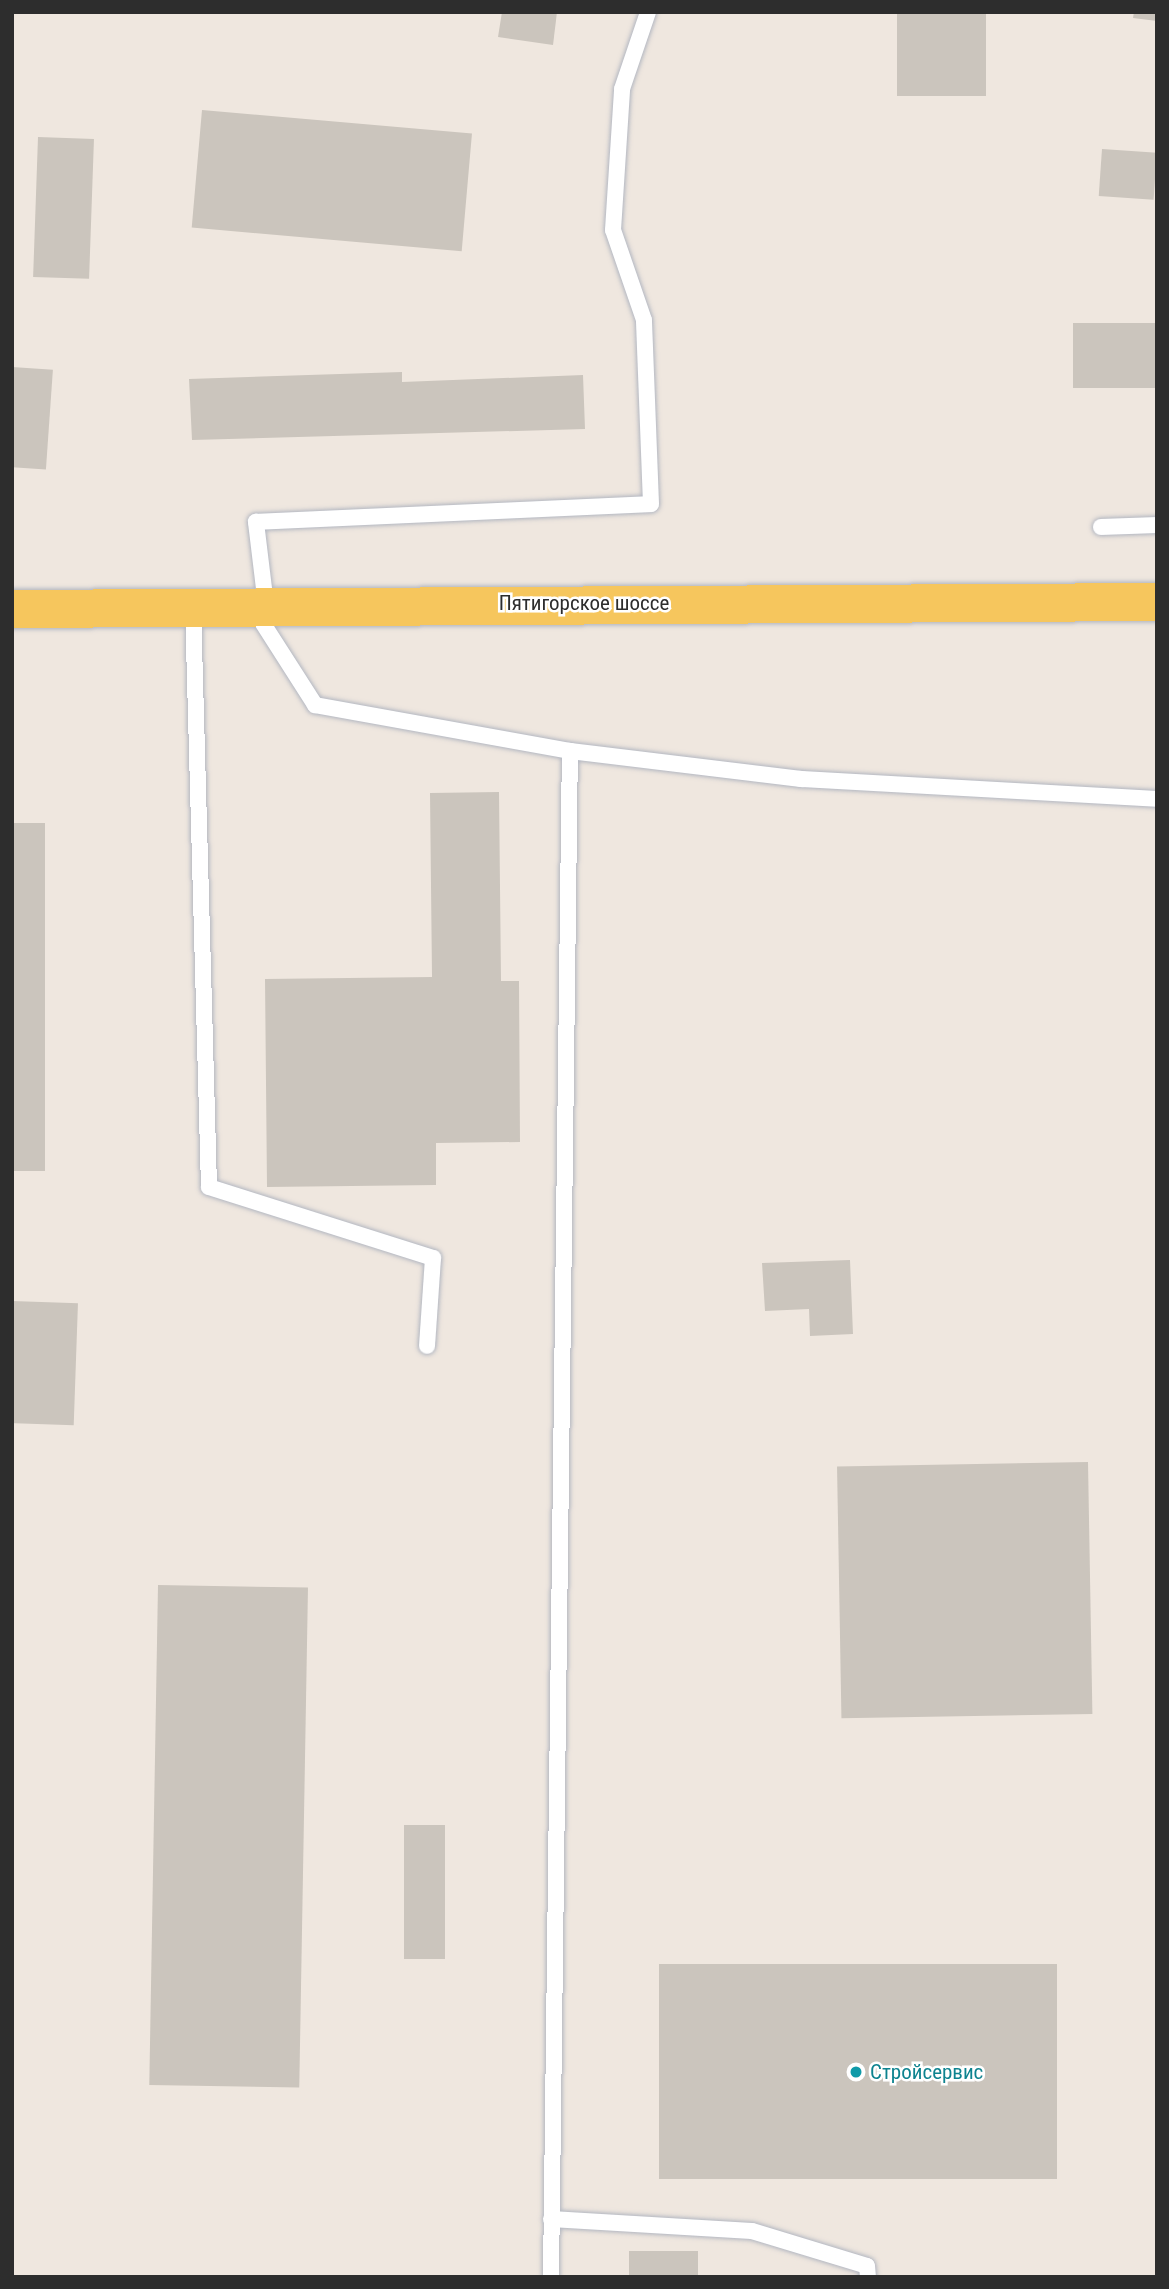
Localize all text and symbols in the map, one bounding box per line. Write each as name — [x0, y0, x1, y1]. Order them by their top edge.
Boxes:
street label: Пятигорское шоссе — [499, 590, 669, 616]
place label: Стройсервис — [870, 2059, 983, 2085]
marker: Стройсервис — [848, 2064, 864, 2080]

